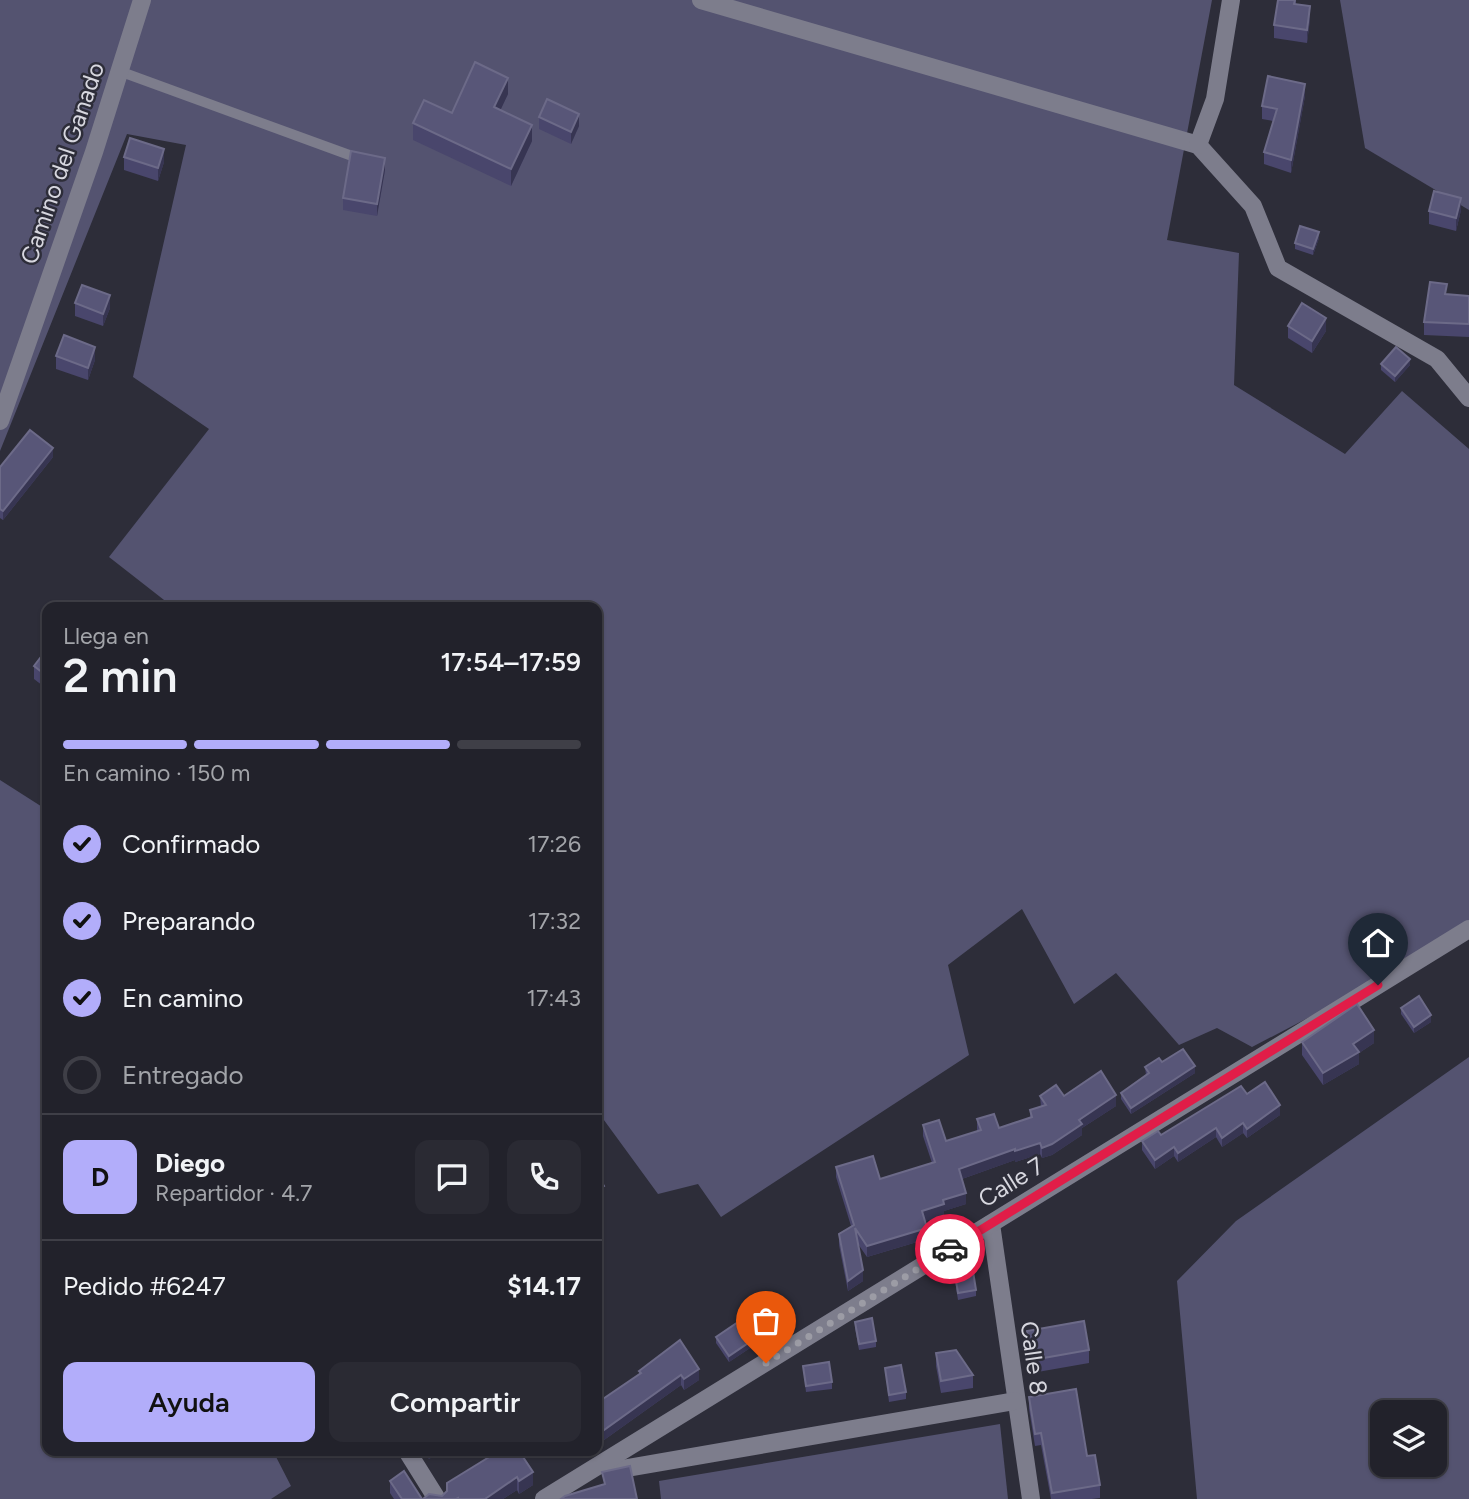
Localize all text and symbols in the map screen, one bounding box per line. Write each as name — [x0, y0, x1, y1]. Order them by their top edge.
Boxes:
street label: Camino del Ganado — [14, 58, 110, 268]
text: Llega en — [63, 622, 149, 650]
text: 17:54–17:59 — [440, 646, 581, 678]
text: 2 min — [63, 648, 178, 704]
text: En camino · 150 m — [63, 759, 250, 787]
icon: check — [63, 825, 101, 863]
text: Confirmado — [122, 828, 260, 860]
text: 17:26 — [527, 830, 581, 858]
icon: check — [63, 902, 101, 940]
text: Preparando — [122, 905, 255, 937]
text: 17:32 — [528, 907, 581, 935]
pin — [1348, 913, 1408, 985]
icon: home — [1359, 924, 1397, 962]
icon: check — [63, 979, 101, 1017]
text: En camino — [122, 982, 243, 1014]
text: 17:43 — [527, 984, 581, 1012]
text: Entregado — [122, 1059, 244, 1091]
button: chat — [415, 1140, 489, 1214]
button: phone — [507, 1140, 581, 1214]
text: Diego — [155, 1147, 225, 1179]
street label: Calle 7 — [973, 1151, 1049, 1213]
text: D — [91, 1161, 109, 1193]
text: Repartidor · 4.7 — [155, 1179, 312, 1207]
courier — [915, 1214, 985, 1284]
icon: car — [931, 1230, 969, 1268]
text: Pedido #6247 — [63, 1270, 226, 1302]
text: $14.17 — [507, 1270, 581, 1302]
pin — [736, 1291, 796, 1363]
icon: bag — [747, 1302, 785, 1340]
street label: Calle 8 — [1015, 1319, 1053, 1397]
button: Ayuda — [63, 1362, 315, 1442]
button: Compartir — [329, 1362, 581, 1442]
map controls — [1370, 1400, 1447, 1477]
button: layers — [1370, 1400, 1447, 1477]

